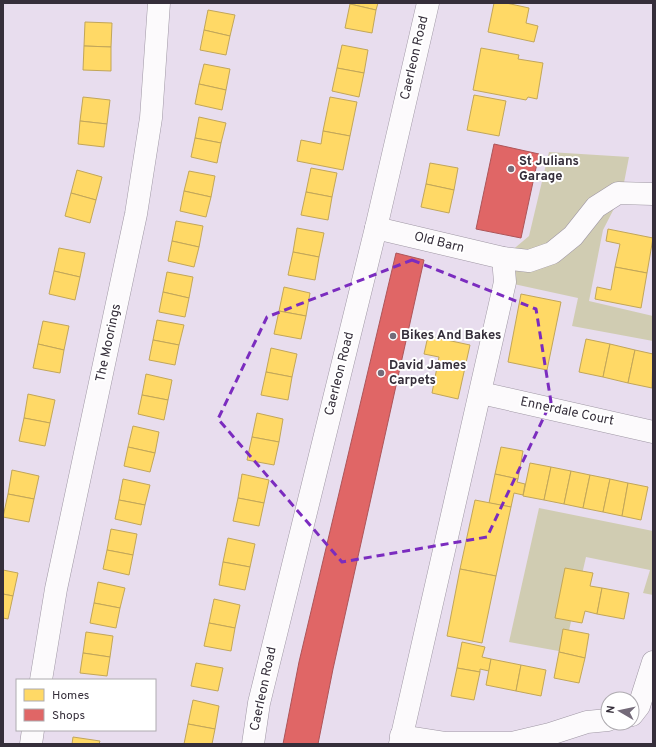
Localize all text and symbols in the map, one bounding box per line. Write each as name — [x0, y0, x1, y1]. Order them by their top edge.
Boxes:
street label: Caerleon Road — [398, 14, 432, 102]
place label: St Julians Garage — [519, 154, 579, 185]
marker: St Julians Garage — [506, 164, 516, 174]
street label: Old Barn — [412, 229, 466, 257]
street label: The Moorings — [93, 302, 125, 384]
place label: Bikes And Bakes — [401, 328, 501, 344]
street label: Caerleon Road — [322, 330, 358, 418]
marker: Bikes And Bakes — [388, 331, 398, 341]
place label: David James Carpets — [389, 358, 466, 389]
marker: David James Carpets — [376, 368, 386, 378]
street label: Ennerdale Court — [519, 394, 615, 430]
street label: Caerleon Road — [247, 645, 281, 733]
legend — [16, 679, 156, 731]
text: Homes — [52, 688, 89, 704]
north arrow — [600, 691, 640, 731]
text: N — [604, 705, 619, 715]
text: Shops — [52, 708, 85, 724]

